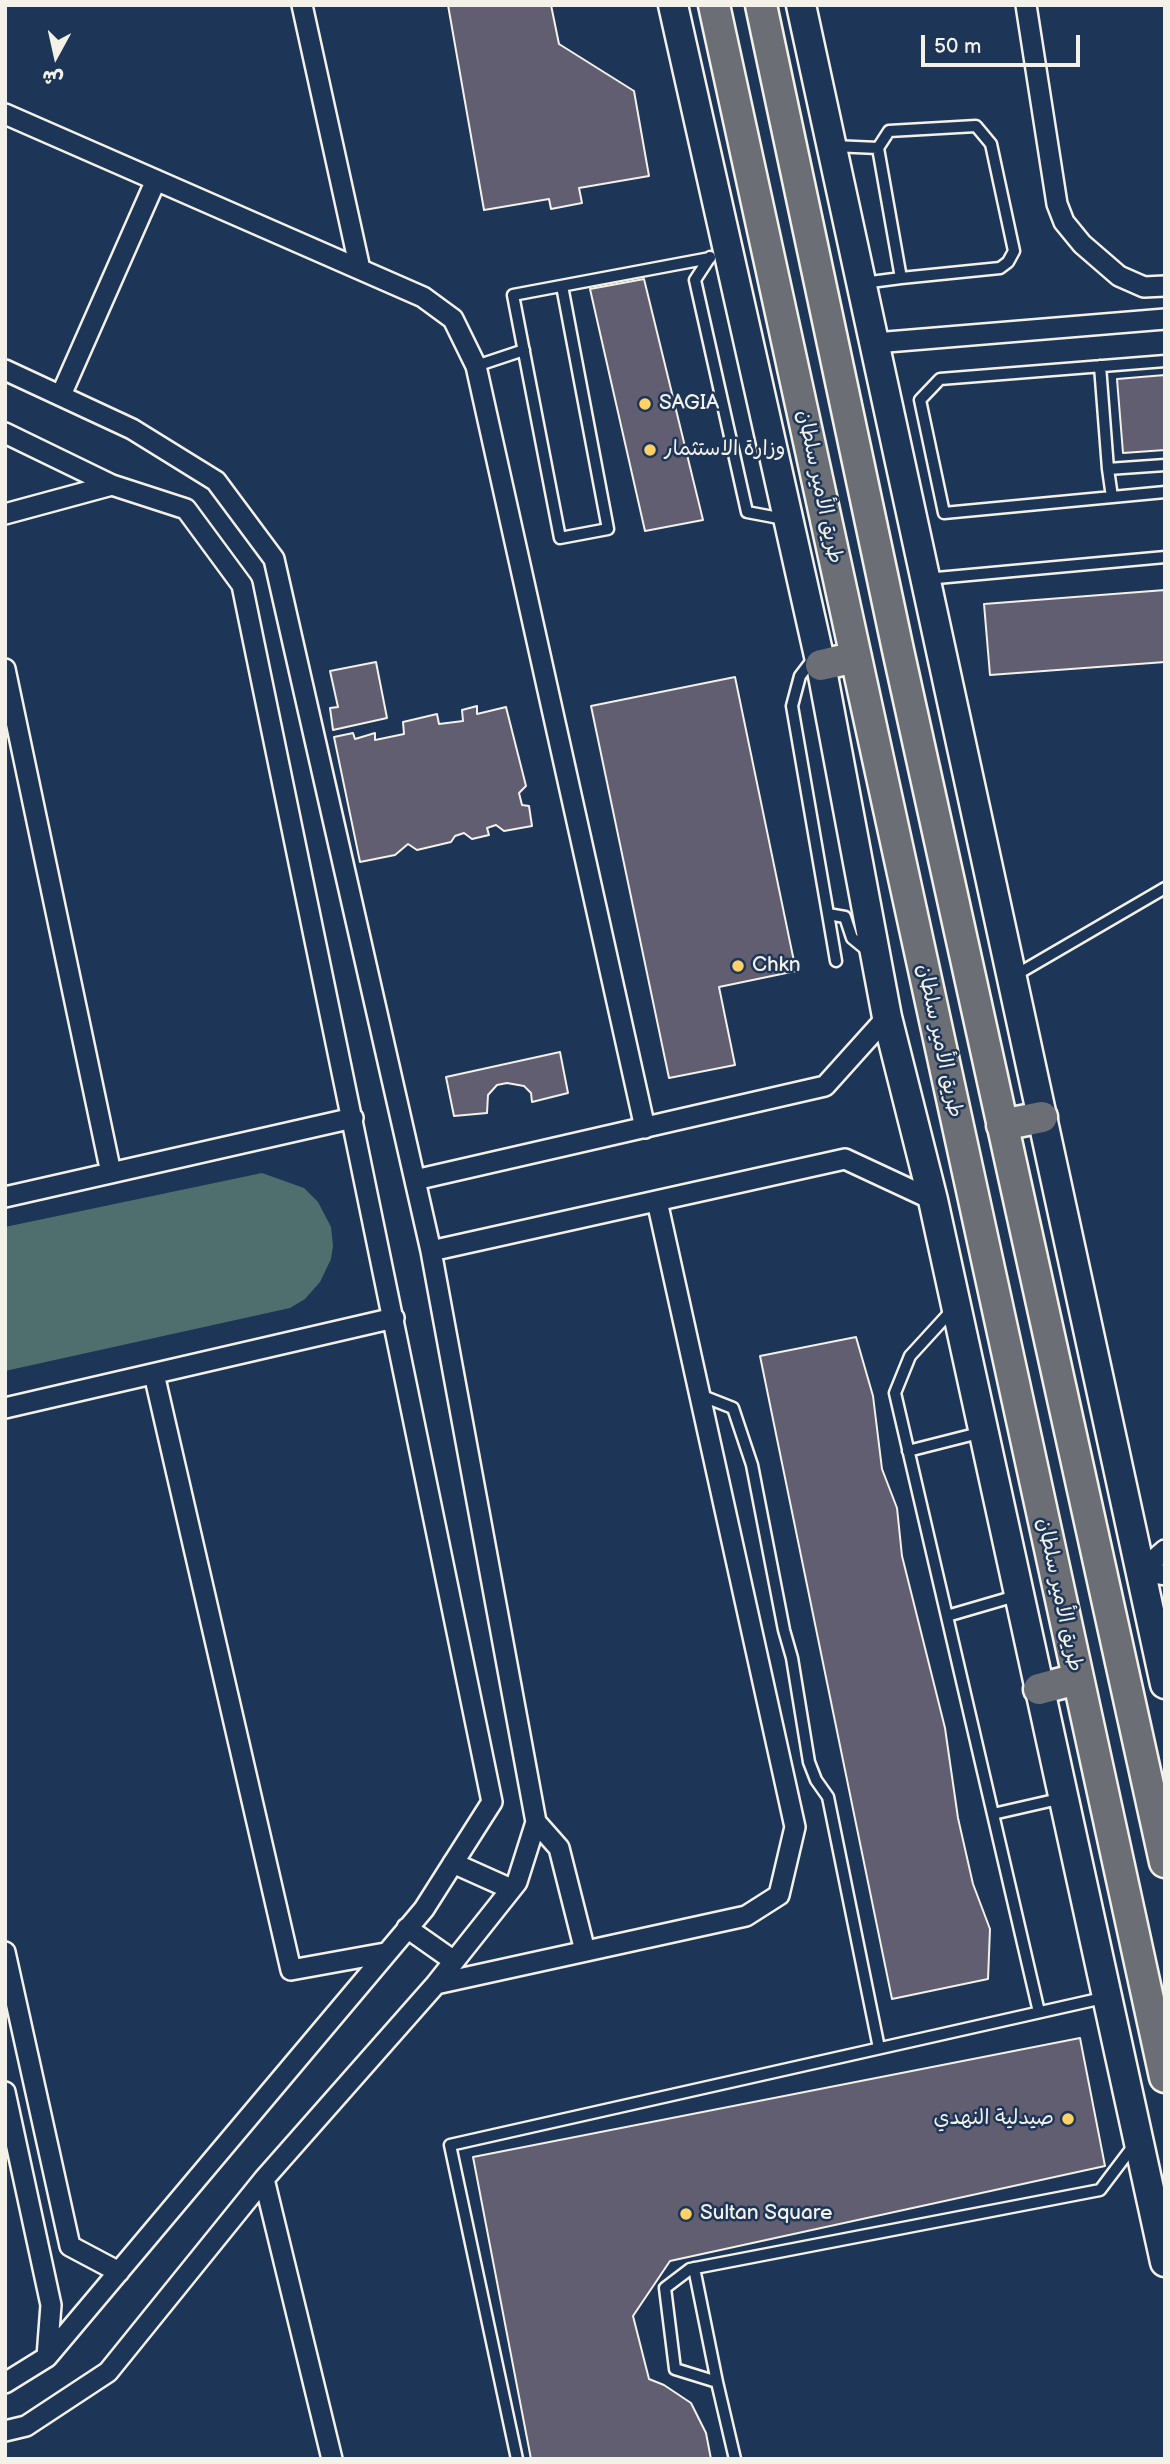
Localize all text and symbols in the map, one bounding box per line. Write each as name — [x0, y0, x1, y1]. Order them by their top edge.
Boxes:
north arrow — [21, 21, 91, 91]
scale bar — [925, 21, 1084, 65]
text: 50 m — [934, 34, 981, 59]
text: ش — [41, 64, 65, 90]
place label: SAGIA — [659, 391, 719, 417]
marker: SAGIA — [637, 396, 653, 412]
street label: طريق الأمير سلطان — [790, 408, 848, 566]
place label: وزارة الاستثمار — [664, 437, 785, 463]
marker: وزارة الاستثمار — [642, 442, 658, 458]
place label: Chkn — [752, 953, 801, 979]
marker: Chkn — [730, 958, 746, 974]
street label: طريق الأمير سلطان — [910, 962, 968, 1120]
street label: طريق الأمير سلطان — [1030, 1516, 1088, 1674]
place label: صيدلية النهدي — [933, 2106, 1054, 2132]
marker: صيدلية النهدي — [1060, 2111, 1076, 2127]
place label: Sultan Square — [700, 2201, 832, 2227]
marker: Sultan Square — [678, 2206, 694, 2222]

